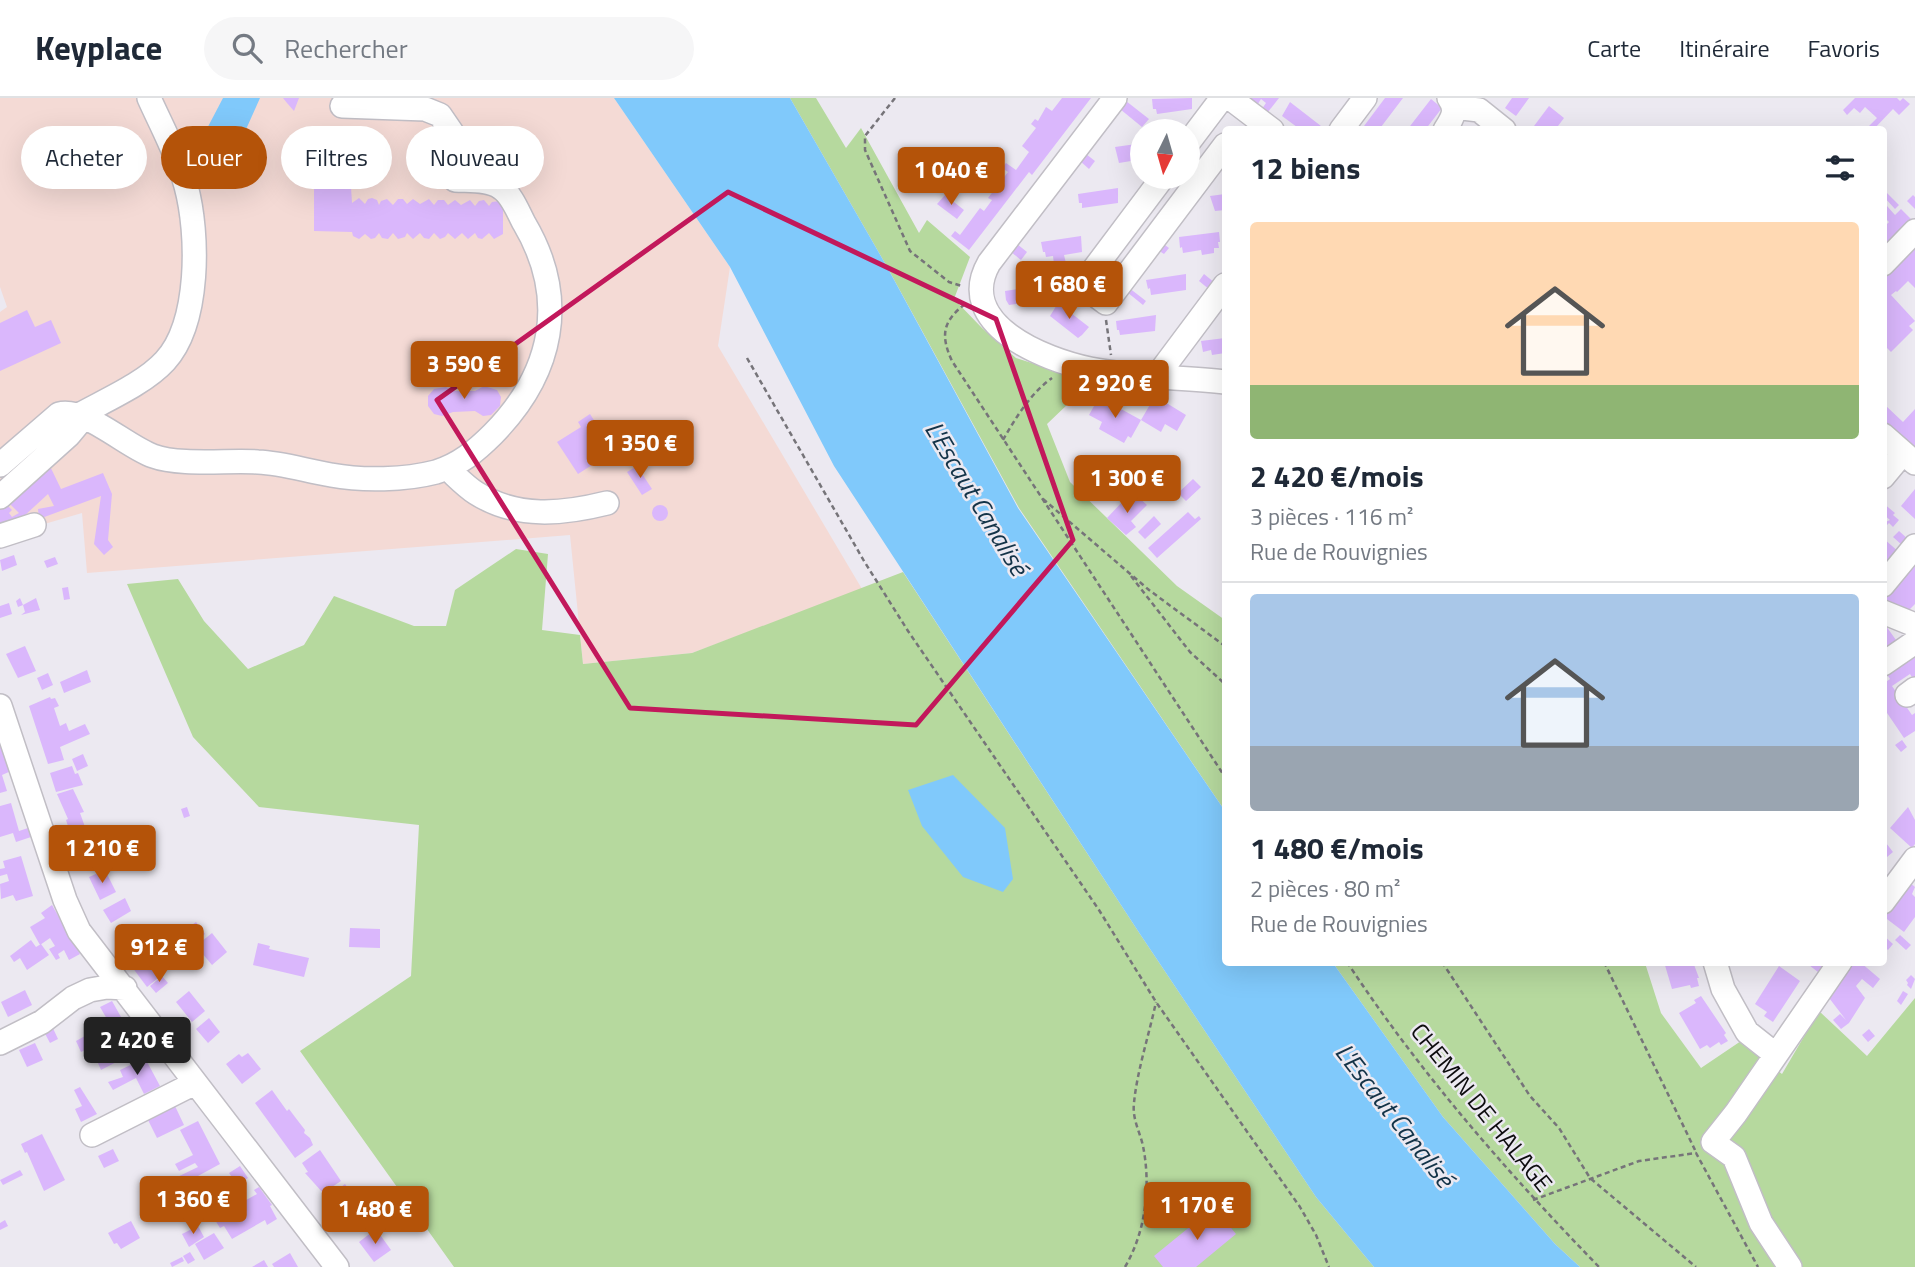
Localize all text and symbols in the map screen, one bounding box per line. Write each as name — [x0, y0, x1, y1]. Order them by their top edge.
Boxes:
search box — [204, 17, 694, 80]
text: Keyplace — [35, 23, 162, 73]
icon: search — [228, 29, 266, 67]
text: Rechercher — [284, 29, 408, 68]
text: Carte — [1587, 30, 1641, 66]
text: Itinéraire — [1679, 30, 1770, 66]
text: Favoris — [1808, 30, 1880, 66]
north arrow — [1130, 119, 1200, 189]
map controls — [1130, 119, 1200, 189]
chip: Acheter — [21, 126, 147, 189]
chip: Louer — [161, 126, 267, 189]
chip: Filtres — [281, 126, 392, 189]
chip: Nouveau — [406, 126, 544, 189]
text: 12 biens — [1250, 145, 1360, 191]
pin: 1 040 € — [886, 148, 1016, 207]
icon: filters — [1821, 149, 1859, 187]
text: 1 040 € — [914, 152, 988, 187]
pin: 1 680 € — [1004, 262, 1134, 321]
text: 1 680 € — [1032, 266, 1106, 301]
icon: home — [1492, 268, 1618, 394]
pin: 3 590 € — [399, 342, 529, 401]
text: 3 590 € — [427, 346, 501, 381]
pin: 2 920 € — [1050, 360, 1180, 420]
text: 2 920 € — [1078, 365, 1152, 400]
water label: L'Escaut Canalisé — [915, 413, 1040, 584]
pin: 1 350 € — [575, 420, 705, 480]
text: 1 350 € — [603, 425, 677, 460]
text: 2 420 €/mois — [1250, 453, 1424, 499]
pin: 1 300 € — [1062, 456, 1192, 515]
text: 1 300 € — [1090, 460, 1164, 495]
text: 3 pièces · 116 m² — [1250, 499, 1413, 534]
text: Rue de Rouvignies — [1250, 534, 1428, 569]
icon: home — [1492, 640, 1618, 766]
text: 1 480 €/mois — [1250, 825, 1424, 871]
pin: 1 210 € — [37, 826, 167, 885]
text: 1 210 € — [65, 830, 139, 865]
text: 2 pièces · 80 m² — [1250, 871, 1401, 906]
text: Rue de Rouvignies — [1250, 906, 1428, 941]
pin: 912 € — [110, 924, 208, 984]
text: 912 € — [131, 929, 187, 964]
street label: CHEMIN DE HALAGE — [1402, 1015, 1562, 1199]
pin: 2 420 € — [72, 1018, 202, 1077]
text: 2 420 € — [100, 1022, 174, 1057]
water label: L'Escaut Canalisé — [1326, 1034, 1465, 1197]
pin: 1 360 € — [128, 1176, 258, 1236]
text: 1 360 € — [156, 1181, 230, 1216]
pin: 1 170 € — [1132, 1182, 1262, 1242]
pin: 1 480 € — [310, 1186, 440, 1246]
text: 1 170 € — [1160, 1187, 1234, 1222]
text: 1 480 € — [338, 1191, 412, 1226]

